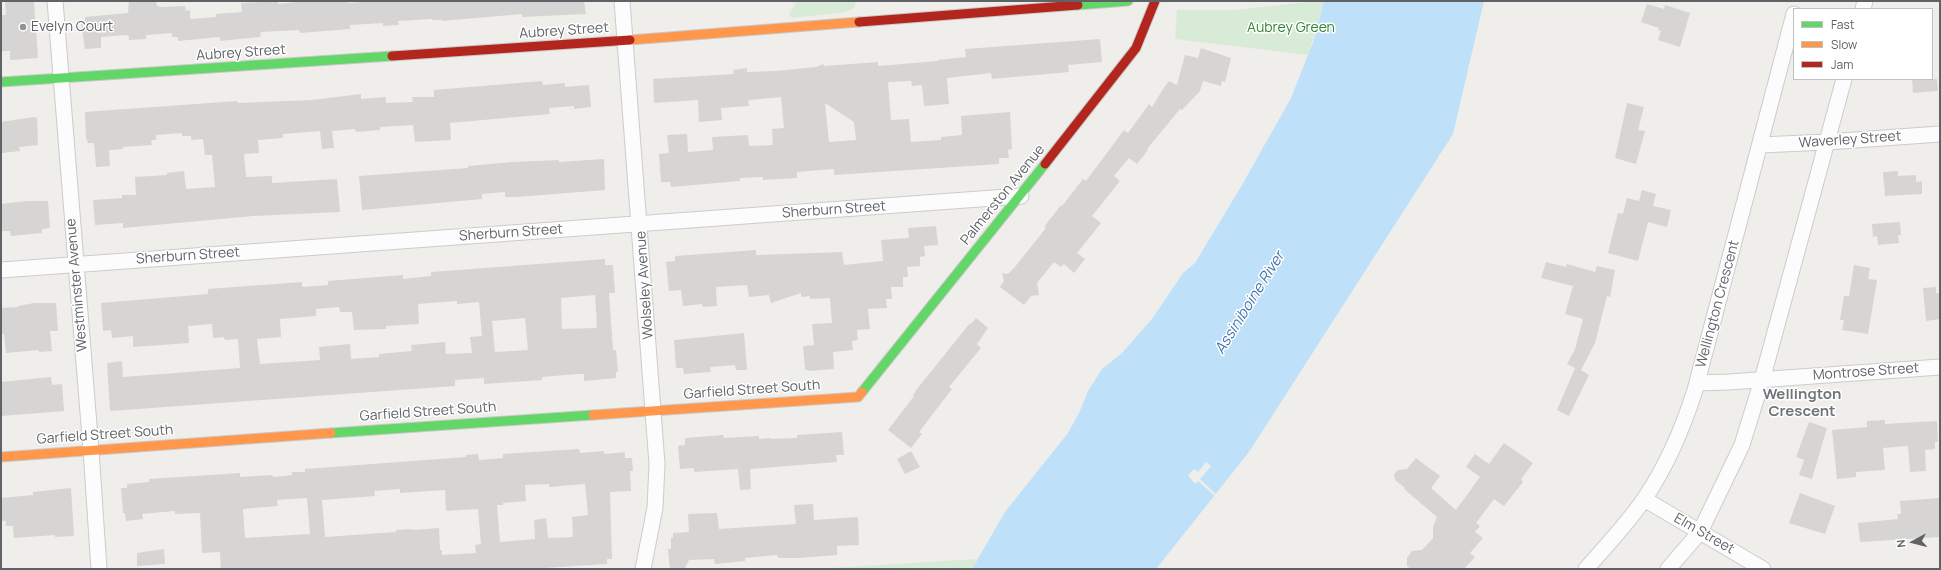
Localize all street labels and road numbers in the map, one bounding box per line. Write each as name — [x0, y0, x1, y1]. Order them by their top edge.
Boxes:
street label: Aubrey Street — [519, 19, 609, 43]
street label: Aubrey Street — [196, 41, 286, 65]
street label: Waverley Street — [1798, 128, 1902, 152]
street label: Palmerston Avenue — [957, 142, 1049, 248]
street label: Sherburn Street — [782, 198, 886, 222]
street label: Westminster Avenue — [63, 218, 91, 352]
street label: Sherburn Street — [459, 221, 563, 245]
street label: Wolseley Avenue — [633, 230, 657, 340]
street label: Wellington Crescent — [1693, 238, 1743, 370]
street label: Sherburn Street — [136, 244, 240, 268]
street label: Montrose Street — [1812, 360, 1920, 384]
street label: Garfield Street South — [683, 377, 821, 403]
street label: Garfield Street South — [359, 399, 497, 425]
street label: Garfield Street South — [36, 422, 174, 448]
street label: Elm Street — [1671, 510, 1737, 558]

